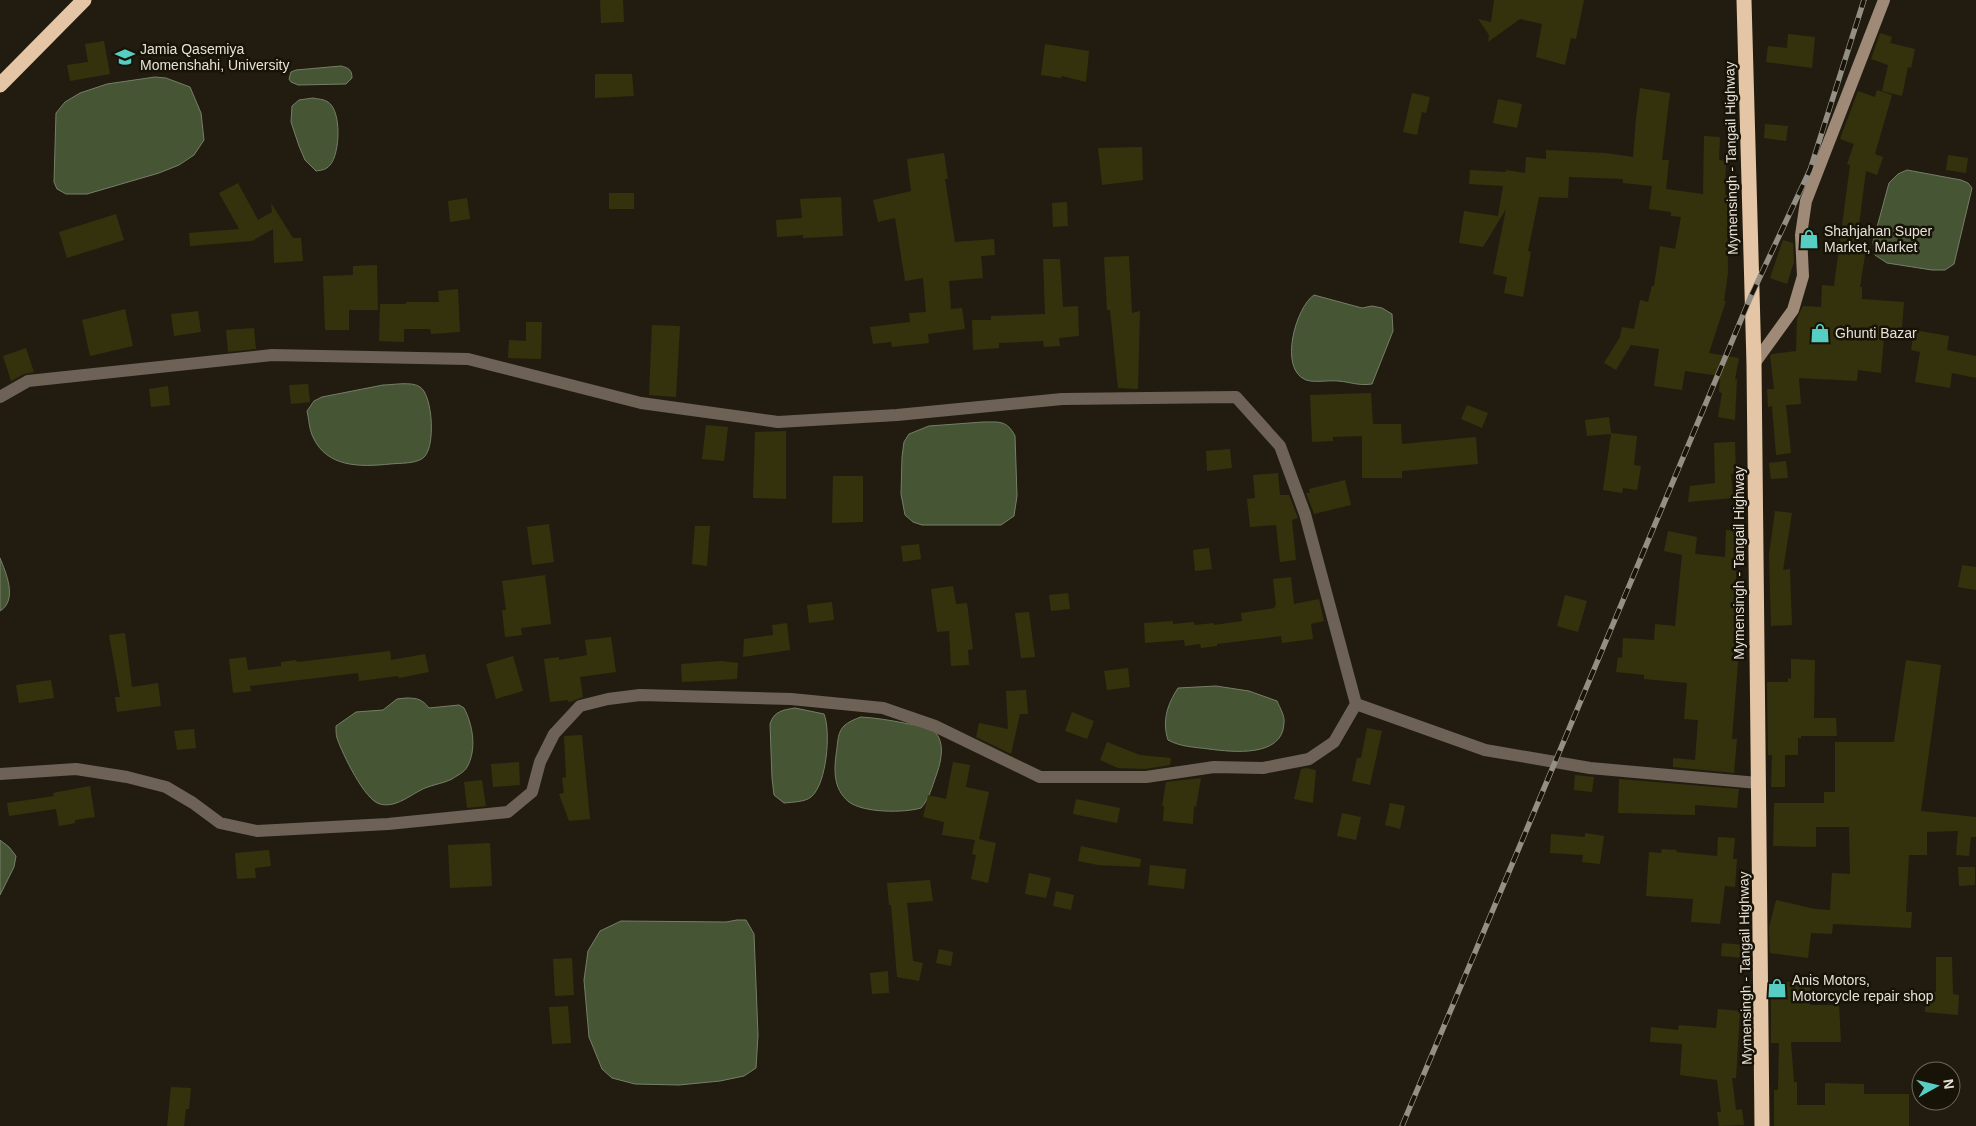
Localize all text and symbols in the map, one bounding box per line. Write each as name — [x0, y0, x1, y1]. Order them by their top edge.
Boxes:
place label: Jamia Qasemiya Momenshahi, University — [140, 41, 289, 73]
school or university icon: Jamia Qasemiya Momenshahi, University — [114, 46, 136, 68]
street label: Mymensingh - Tangail Highway — [1721, 61, 1741, 255]
place label: Shahjahan Super Market, Market — [1824, 223, 1933, 255]
shop icon: Shahjahan Super Market, Market — [1798, 228, 1820, 250]
shop icon: Ghunti Bazar — [1809, 322, 1831, 344]
place label: Ghunti Bazar — [1835, 325, 1917, 341]
street label: Mymensingh - Tangail Highway — [1731, 466, 1747, 660]
street label: Mymensingh - Tangail Highway — [1735, 871, 1755, 1065]
place label: Anis Motors, Motorcycle repair shop — [1792, 972, 1934, 1004]
shop icon: Anis Motors, Motorcycle repair shop — [1766, 977, 1788, 999]
north arrow — [1911, 1061, 1961, 1111]
text: N — [1940, 1078, 1958, 1090]

